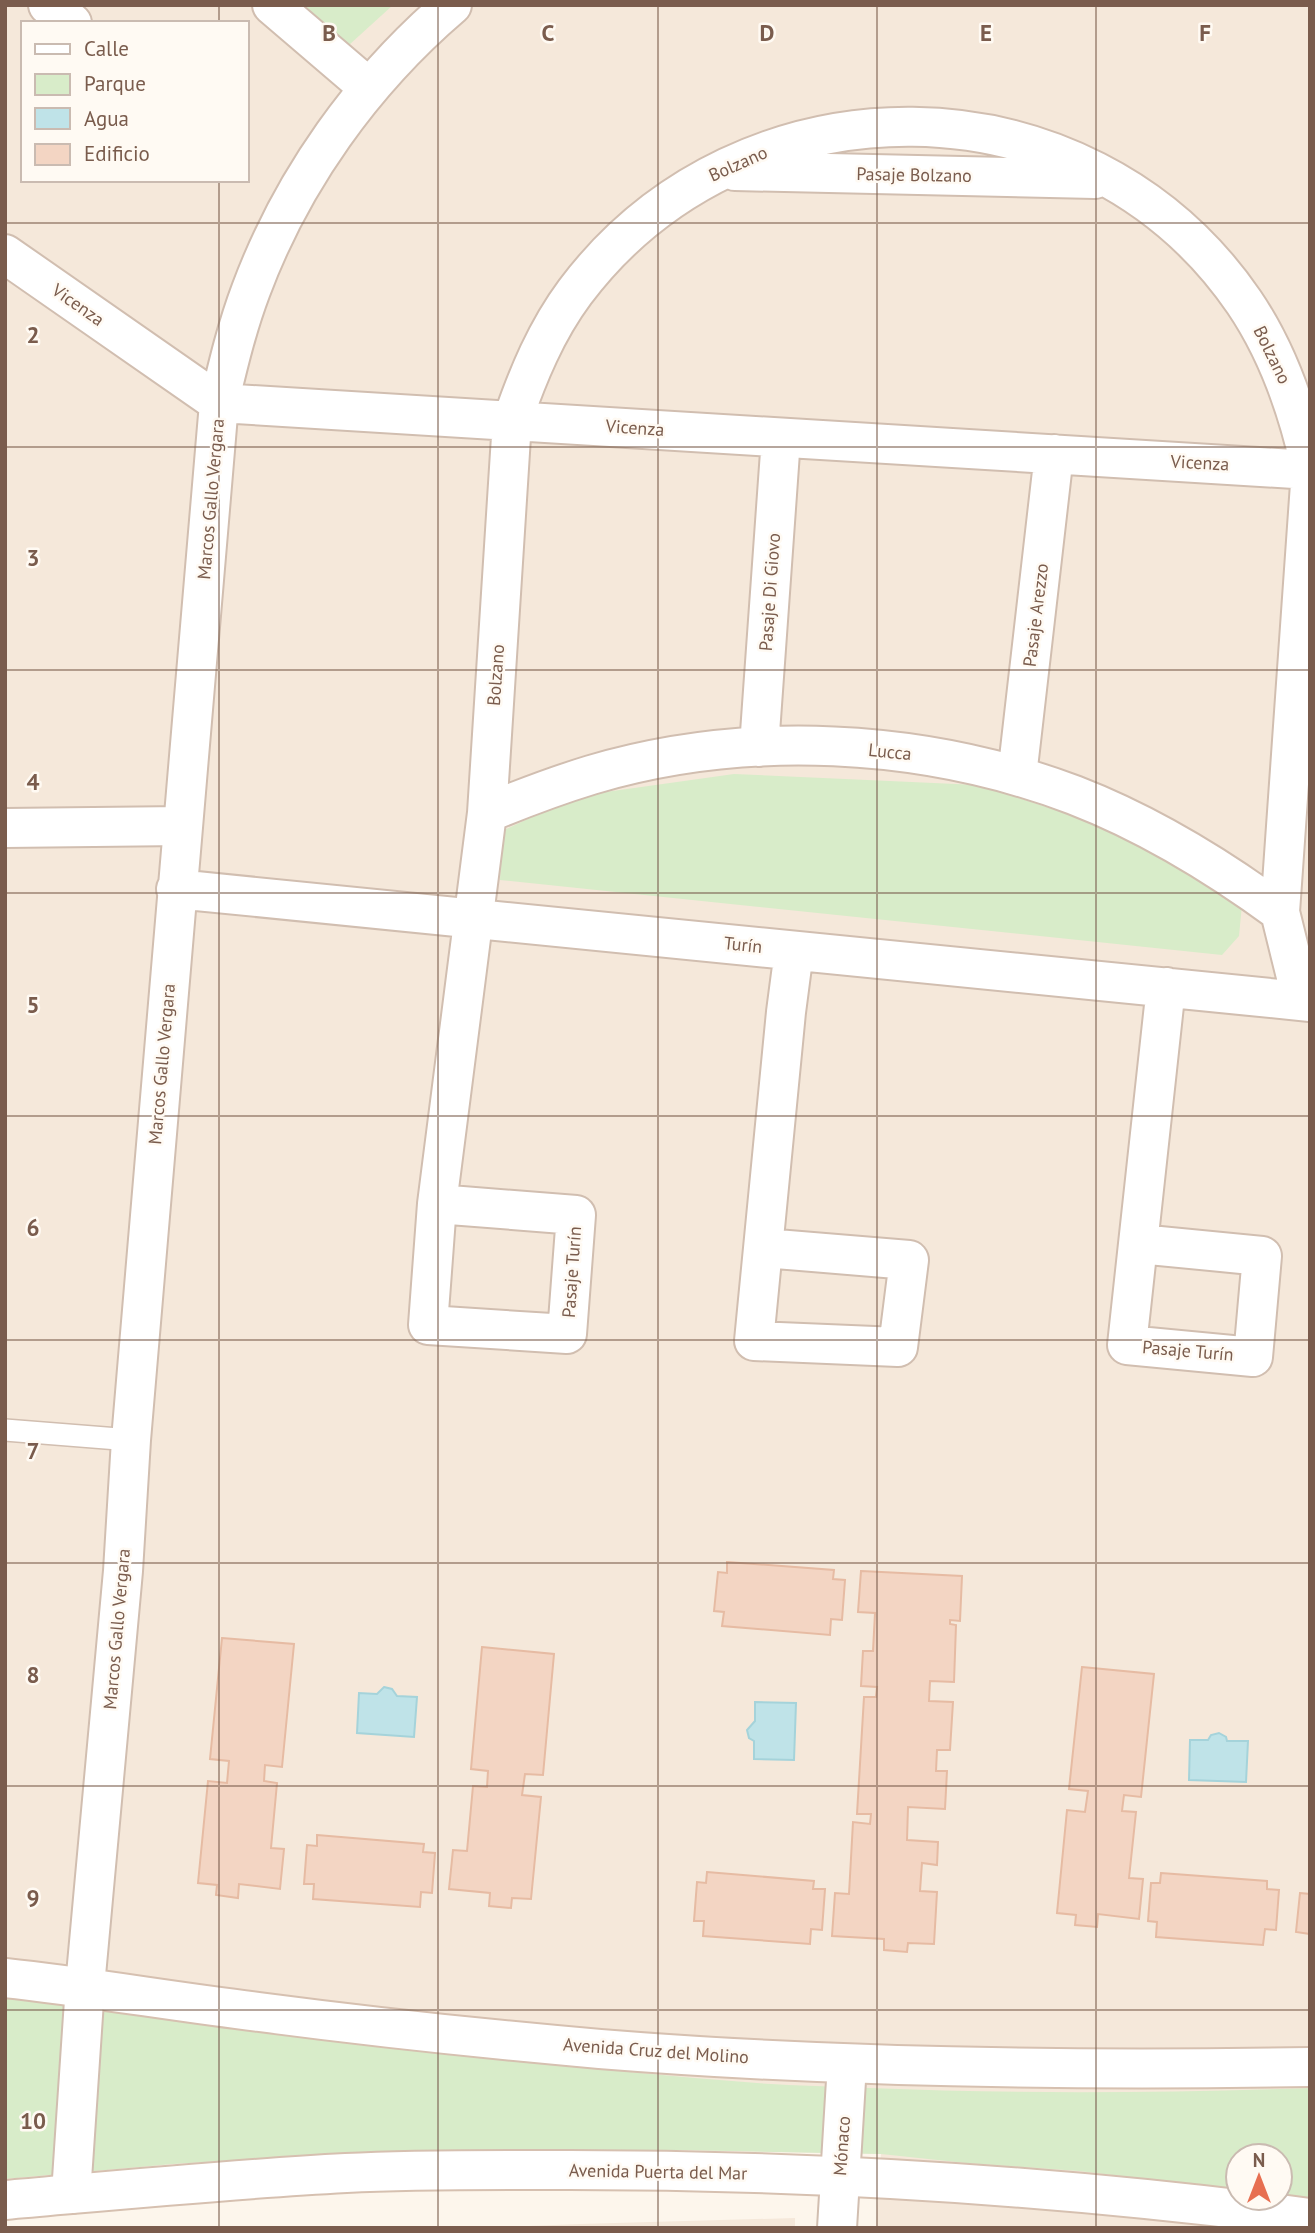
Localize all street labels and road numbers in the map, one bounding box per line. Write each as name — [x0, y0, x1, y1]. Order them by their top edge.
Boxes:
street label: Bolzano — [705, 140, 771, 187]
street label: Pasaje Bolzano — [856, 162, 972, 187]
street label: Vicenza — [47, 278, 109, 331]
street label: Bolzano — [1249, 322, 1296, 388]
street label: Vicenza — [604, 414, 665, 441]
street label: Marcos Gallo Vergara — [192, 418, 229, 580]
street label: Vicenza — [1169, 449, 1230, 476]
street label: Pasaje Di Giovo — [754, 532, 785, 652]
street label: Pasaje Arezzo — [1018, 562, 1053, 668]
street label: Bolzano — [482, 643, 509, 707]
street label: Lucca — [867, 738, 913, 765]
street label: Turín — [723, 931, 763, 958]
street label: Marcos Gallo Vergara — [143, 983, 180, 1145]
street label: Pasaje Turín — [557, 1225, 586, 1318]
street label: Pasaje Turín — [1141, 1335, 1235, 1366]
street label: Marcos Gallo Vergara — [98, 1548, 135, 1710]
street label: Avenida Cruz del Molino — [562, 2033, 750, 2068]
street label: Mónaco — [828, 2115, 855, 2177]
street label: Avenida Puerta del Mar — [569, 2158, 747, 2185]

